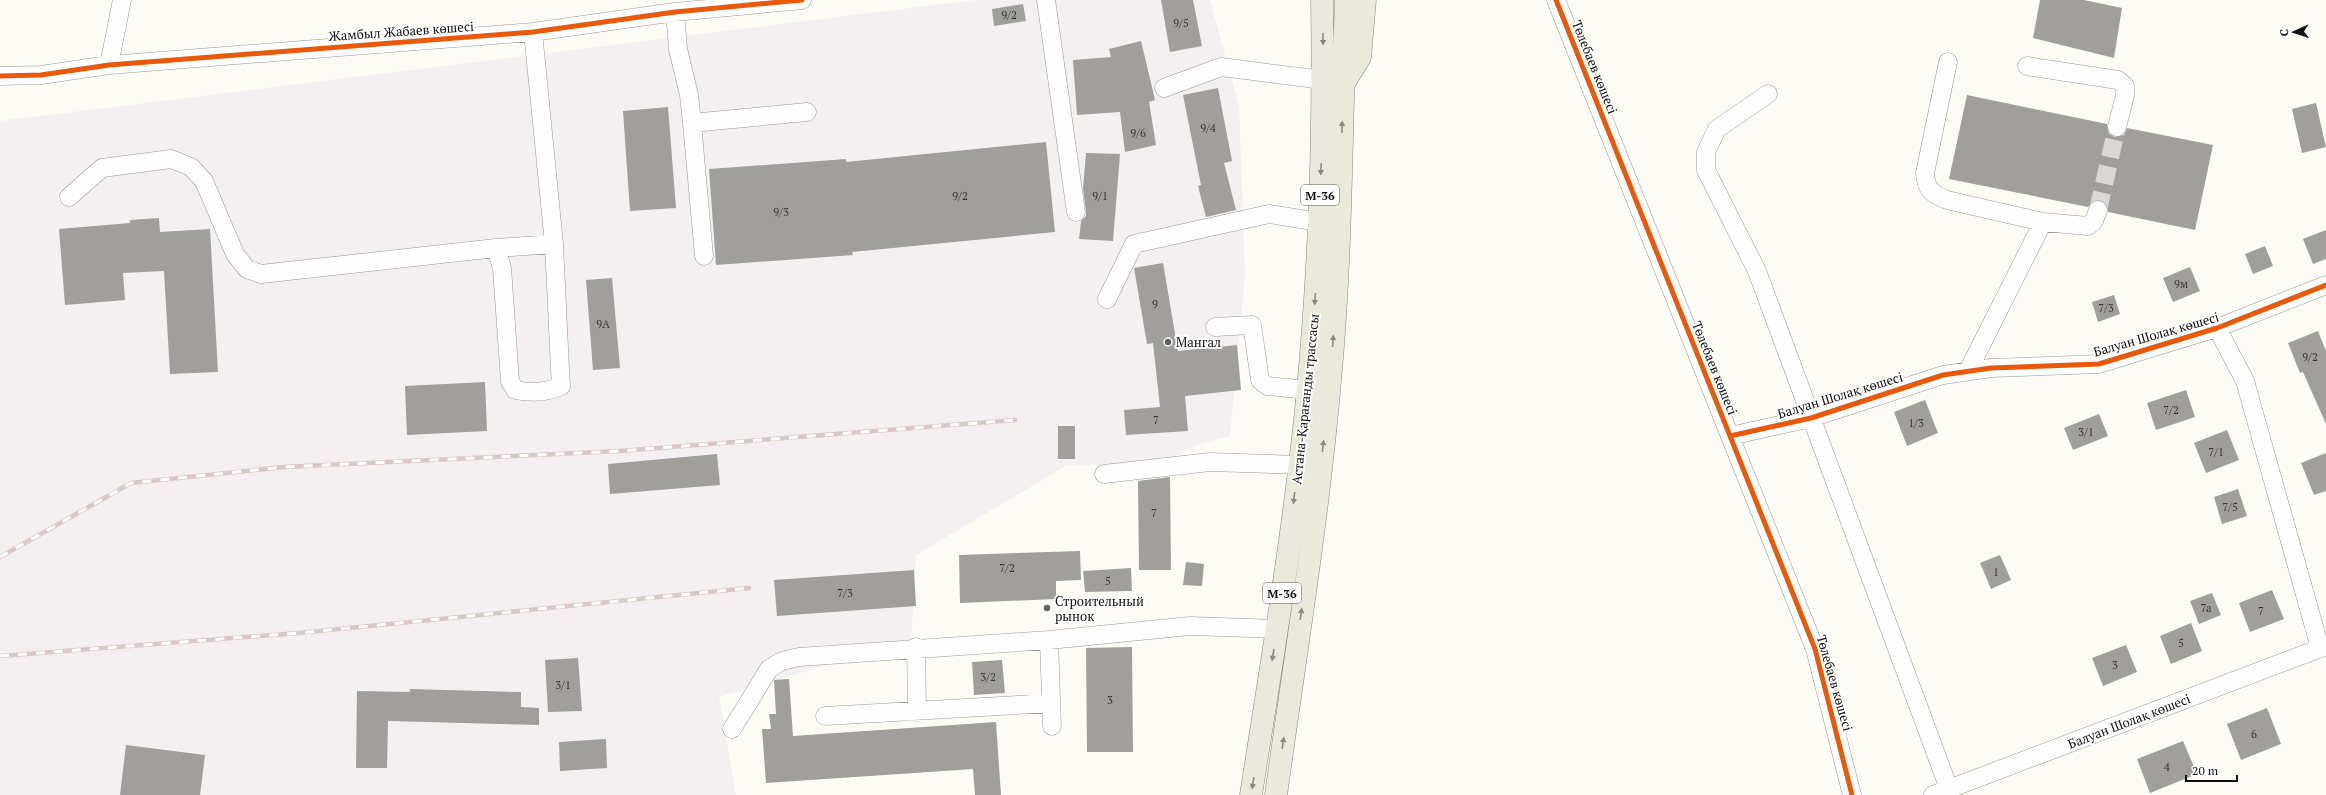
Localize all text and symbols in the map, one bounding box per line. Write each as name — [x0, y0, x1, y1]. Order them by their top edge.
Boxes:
house number: 9/2 — [1001, 8, 1017, 22]
north arrow — [2274, 12, 2314, 52]
house number: 9/5 — [1173, 16, 1189, 30]
street label: Жамбыл Жабаев көшесі — [328, 17, 474, 45]
street label: Төлебаев көшесі — [1568, 18, 1622, 116]
text: С — [2277, 29, 2291, 36]
one-way arrow — [1320, 33, 1326, 46]
one-way arrow — [1339, 120, 1345, 133]
house number: 9/4 — [1200, 121, 1216, 135]
house number: 9/6 — [1130, 126, 1146, 140]
one-way arrow — [1318, 163, 1324, 176]
road number: M-36 — [1301, 185, 1339, 205]
house number: 9/2 — [952, 189, 968, 203]
house number: 9/1 — [1092, 189, 1108, 203]
house number: 9/3 — [773, 205, 789, 219]
house number: 9м — [2174, 277, 2188, 291]
one-way arrow — [1311, 293, 1318, 305]
house number: 9 — [1152, 297, 1158, 311]
house number: 7/3 — [2098, 301, 2114, 315]
street label: Балуан Шолақ көшесі — [2091, 307, 2221, 361]
street label: Астана-Қарағанды трассасы — [1287, 313, 1323, 485]
house number: 9А — [596, 317, 610, 331]
street label: Төлебаев көшесі — [1688, 319, 1742, 417]
place label: Мангал — [1176, 333, 1221, 351]
one-way arrow — [1329, 335, 1336, 347]
marker: Мангал — [1163, 337, 1173, 347]
house number: 9/2 — [2302, 350, 2318, 364]
street label: Балуан Шолақ көшесі — [1775, 367, 1905, 423]
house number: 7/2 — [2163, 403, 2179, 417]
house number: 7 — [1153, 413, 1159, 427]
house number: 1/3 — [1908, 416, 1924, 430]
house number: 3/1 — [2078, 425, 2094, 439]
one-way arrow — [1320, 440, 1326, 452]
house number: 7/1 — [2208, 445, 2224, 459]
one-way arrow — [1291, 492, 1297, 504]
house number: 7/5 — [2222, 500, 2238, 514]
house number: 7 — [1151, 506, 1157, 520]
house number: 7/2 — [999, 561, 1015, 575]
house number: 1 — [1993, 565, 1999, 579]
house number: 5 — [1105, 574, 1111, 588]
road number: M-36 — [1263, 583, 1301, 603]
house number: 7/3 — [837, 586, 853, 600]
place label: Строительный рынок — [1055, 592, 1144, 625]
house number: 7а — [2201, 601, 2212, 615]
marker: Строительный рынок — [1042, 603, 1052, 613]
house number: 7 — [2258, 604, 2264, 618]
one-way arrow — [1298, 608, 1304, 620]
street label: Төлебаев көшесі — [1813, 633, 1857, 733]
house number: 5 — [2178, 636, 2184, 650]
one-way arrow — [1270, 649, 1276, 661]
house number: 3 — [2112, 658, 2118, 672]
house number: 3/2 — [980, 670, 996, 684]
house number: 3/1 — [555, 678, 571, 692]
street label: Балуан Шолақ көшесі — [2065, 689, 2193, 753]
house number: 3 — [1107, 693, 1113, 707]
house number: 6 — [2251, 727, 2257, 741]
one-way arrow — [1280, 736, 1286, 749]
scale bar — [2186, 757, 2237, 783]
house number: 4 — [2164, 760, 2170, 774]
text: 20 m — [2192, 763, 2219, 778]
one-way arrow — [1250, 777, 1256, 789]

